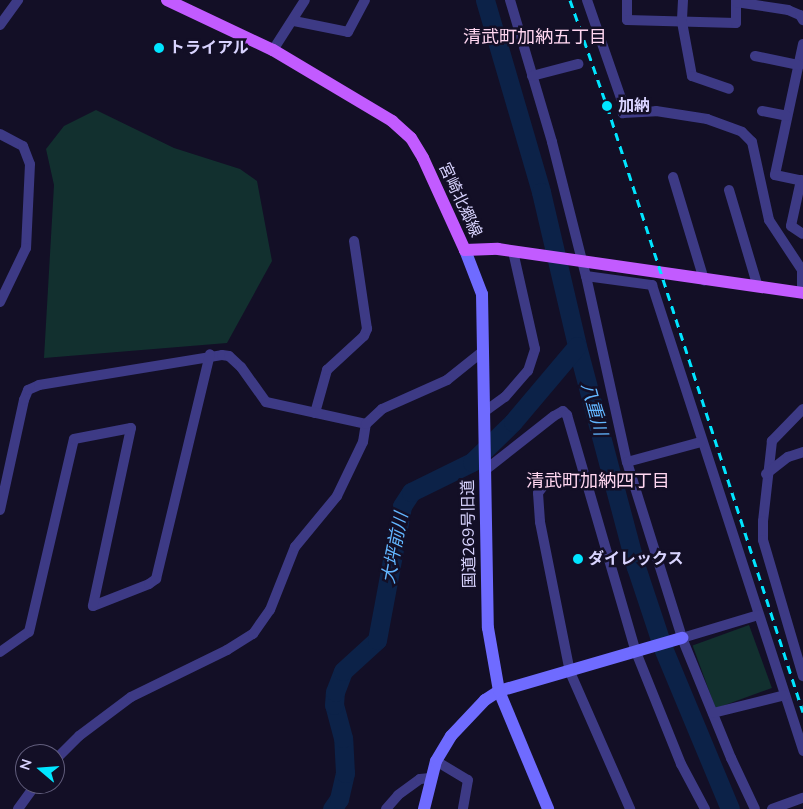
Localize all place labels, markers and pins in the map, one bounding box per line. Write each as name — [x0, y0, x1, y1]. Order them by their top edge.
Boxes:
place label: トライアル — [169, 38, 249, 58]
marker: トライアル — [153, 42, 165, 54]
place label: 加納 — [618, 96, 650, 116]
marker: 加納 — [600, 99, 614, 113]
place label: ダイレックス — [588, 549, 684, 569]
marker: ダイレックス — [572, 553, 584, 565]

